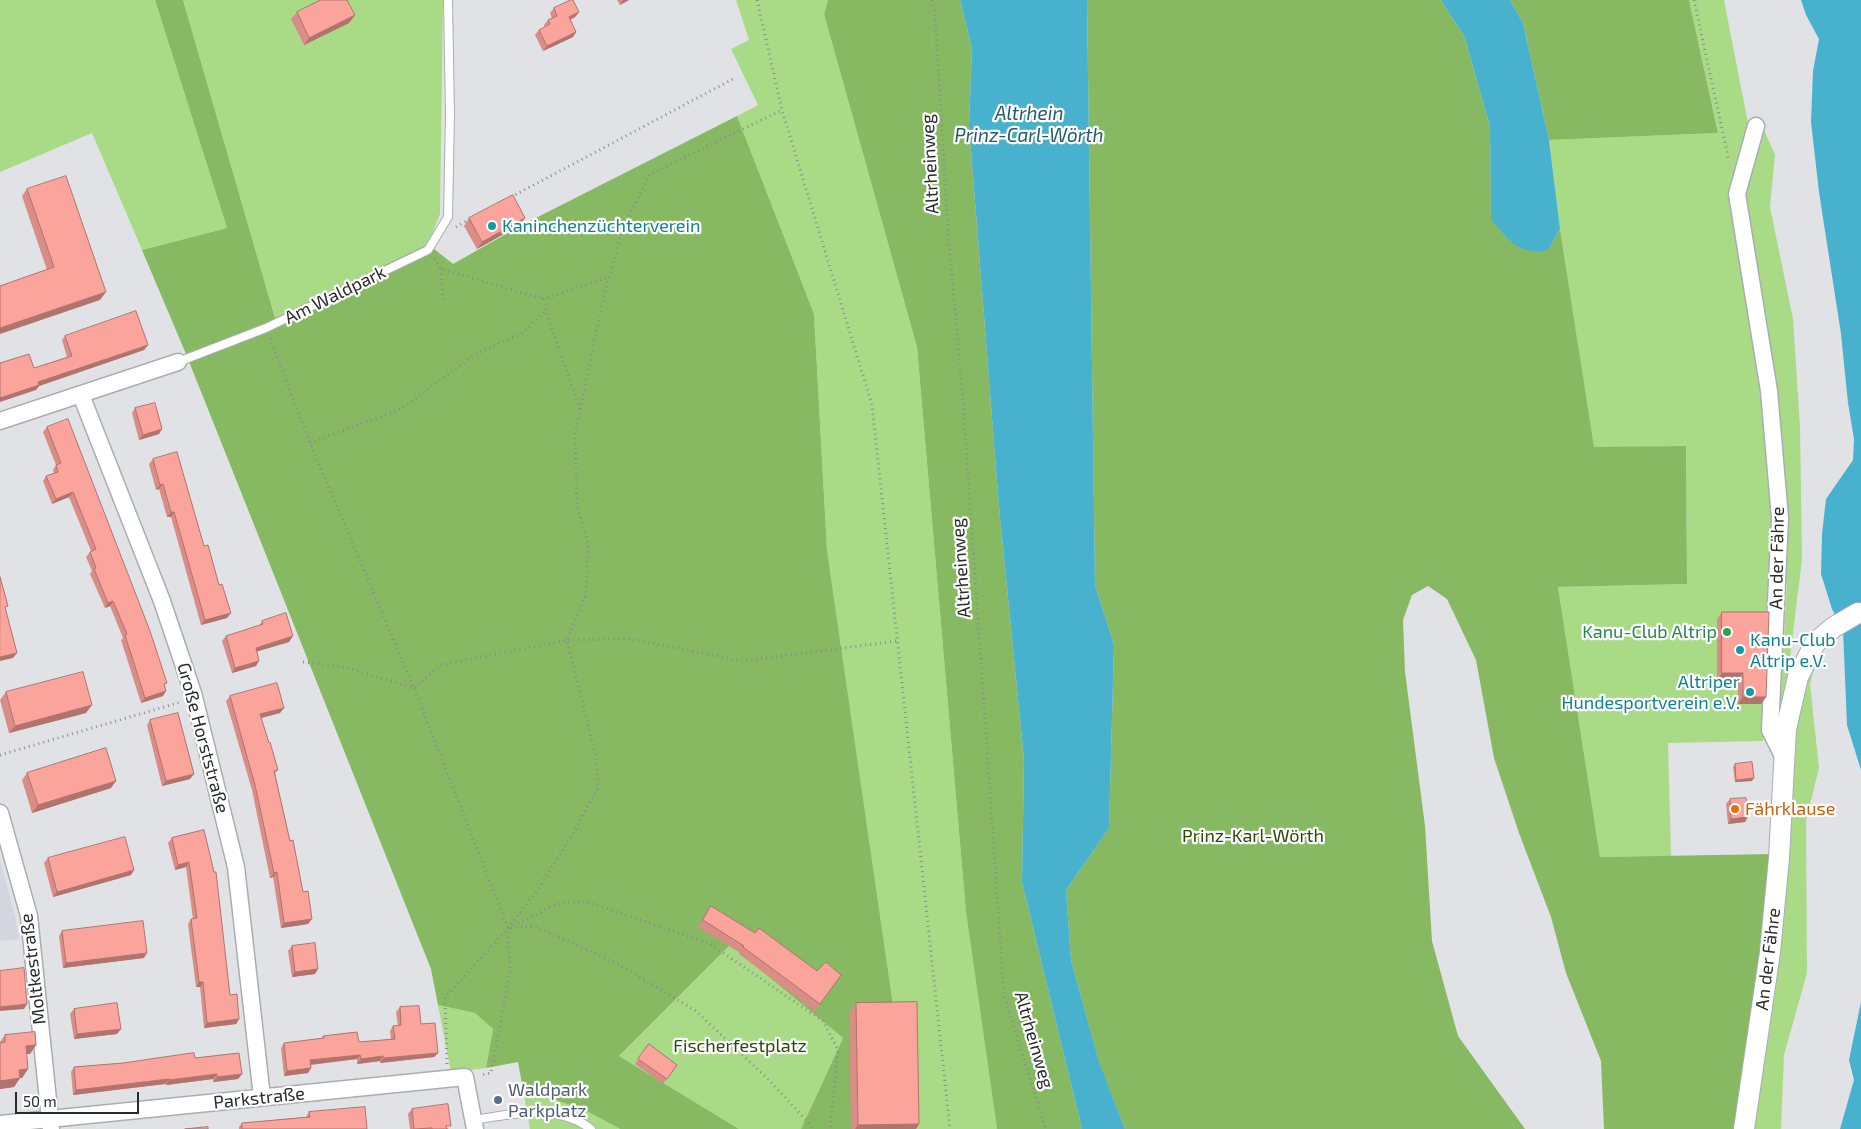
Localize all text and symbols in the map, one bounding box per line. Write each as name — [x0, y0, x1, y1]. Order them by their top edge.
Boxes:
water label: Altrhein Prinz-Carl-Wörth — [955, 103, 1103, 147]
street label: Altrheinweg — [917, 113, 943, 215]
place label: Kaninchenzüchterverein — [502, 215, 700, 237]
marker: Kaninchenzüchterverein — [486, 220, 498, 232]
street label: Am Waldpark — [281, 261, 389, 329]
street label: An der Fähre — [1765, 506, 1789, 610]
street label: Altrheinweg — [947, 517, 975, 619]
place label: Kanu-Club Altrip — [1582, 621, 1717, 643]
marker: Kanu-Club Altrip — [1721, 626, 1733, 638]
place label: Kanu-Club Altrip e.V. — [1750, 629, 1835, 672]
marker: Kanu-Club Altrip e.V. — [1734, 644, 1746, 656]
street label: Große Horststraße — [173, 660, 233, 816]
place label: Altriper Hundesportverein e.V. — [1561, 671, 1740, 714]
marker: Altriper Hundesportverein e.V. — [1744, 686, 1756, 698]
place label: Fährklause — [1745, 798, 1835, 820]
marker: Fährklause — [1729, 803, 1741, 815]
park label: Prinz-Karl-Wörth — [1182, 825, 1324, 847]
street label: An der Fähre — [1751, 906, 1785, 1012]
street label: Moltkestraße — [15, 912, 51, 1026]
street label: Altrheinweg — [1010, 989, 1058, 1091]
park label: Fischerfestplatz — [673, 1035, 807, 1057]
place label: Waldpark Parkplatz — [508, 1079, 587, 1122]
scale bar — [18, 1082, 141, 1114]
street label: Parkstraße — [212, 1082, 306, 1114]
text: 50 m — [23, 1092, 57, 1110]
marker: Waldpark Parkplatz — [492, 1094, 504, 1106]

